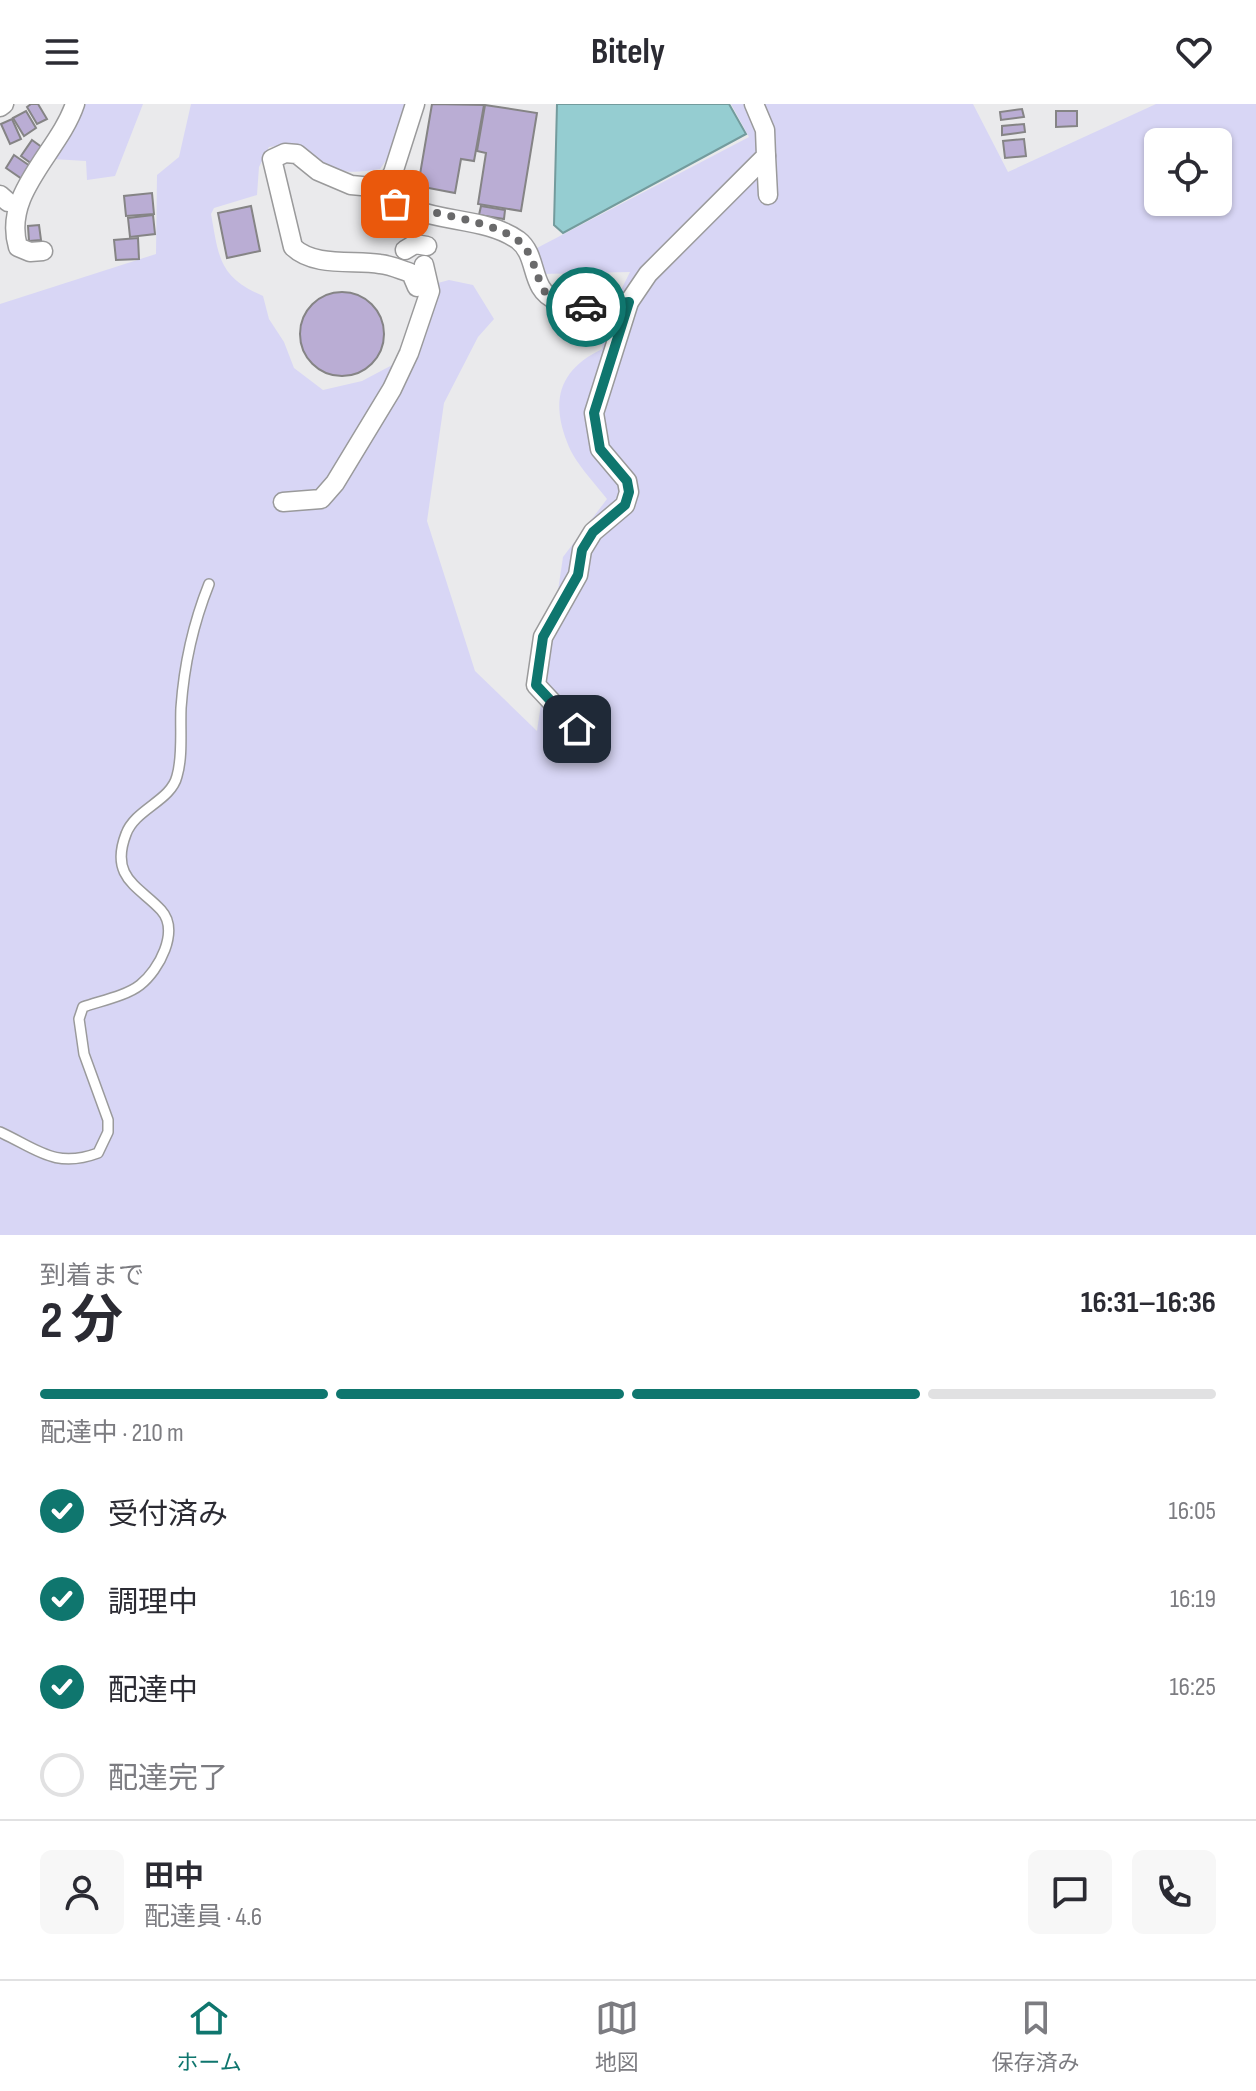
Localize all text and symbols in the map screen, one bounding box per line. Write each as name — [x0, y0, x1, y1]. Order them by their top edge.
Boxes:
icon: menu — [40, 30, 84, 74]
icon: heart — [1172, 30, 1216, 74]
text: Bitely — [591, 31, 665, 74]
map controls — [1144, 128, 1232, 216]
button: locate — [1144, 128, 1232, 216]
pin — [361, 170, 429, 238]
icon: bag — [373, 182, 417, 226]
courier — [546, 267, 626, 347]
icon: car — [564, 285, 608, 329]
pin — [543, 695, 611, 763]
icon: home — [555, 707, 599, 751]
text: 到着まで — [40, 1261, 144, 1292]
text: 16:31–16:36 — [1081, 1285, 1216, 1321]
text: 2 分 — [40, 1290, 123, 1353]
text: 配達中 · 210 m — [40, 1418, 184, 1449]
icon: check — [40, 1489, 84, 1533]
text: 16:05 — [1169, 1496, 1216, 1527]
text: 受付済み — [108, 1497, 228, 1533]
icon: check — [40, 1577, 84, 1621]
text: 16:19 — [1170, 1584, 1216, 1615]
text: 調理中 — [108, 1585, 198, 1621]
icon: check — [40, 1665, 84, 1709]
text: 16:25 — [1169, 1672, 1216, 1703]
text: 配達中 — [108, 1673, 198, 1709]
text: 配達完了 — [108, 1761, 228, 1797]
button: person — [40, 1850, 124, 1934]
button: chat — [1028, 1850, 1112, 1934]
button: phone — [1132, 1850, 1216, 1934]
text: 田中 — [144, 1859, 204, 1895]
text: 配達員 · 4.6 — [144, 1902, 262, 1933]
tab: ホーム — [176, 1996, 242, 2077]
tab: 地図 — [595, 1996, 639, 2077]
tab: 保存済み — [992, 1996, 1080, 2077]

